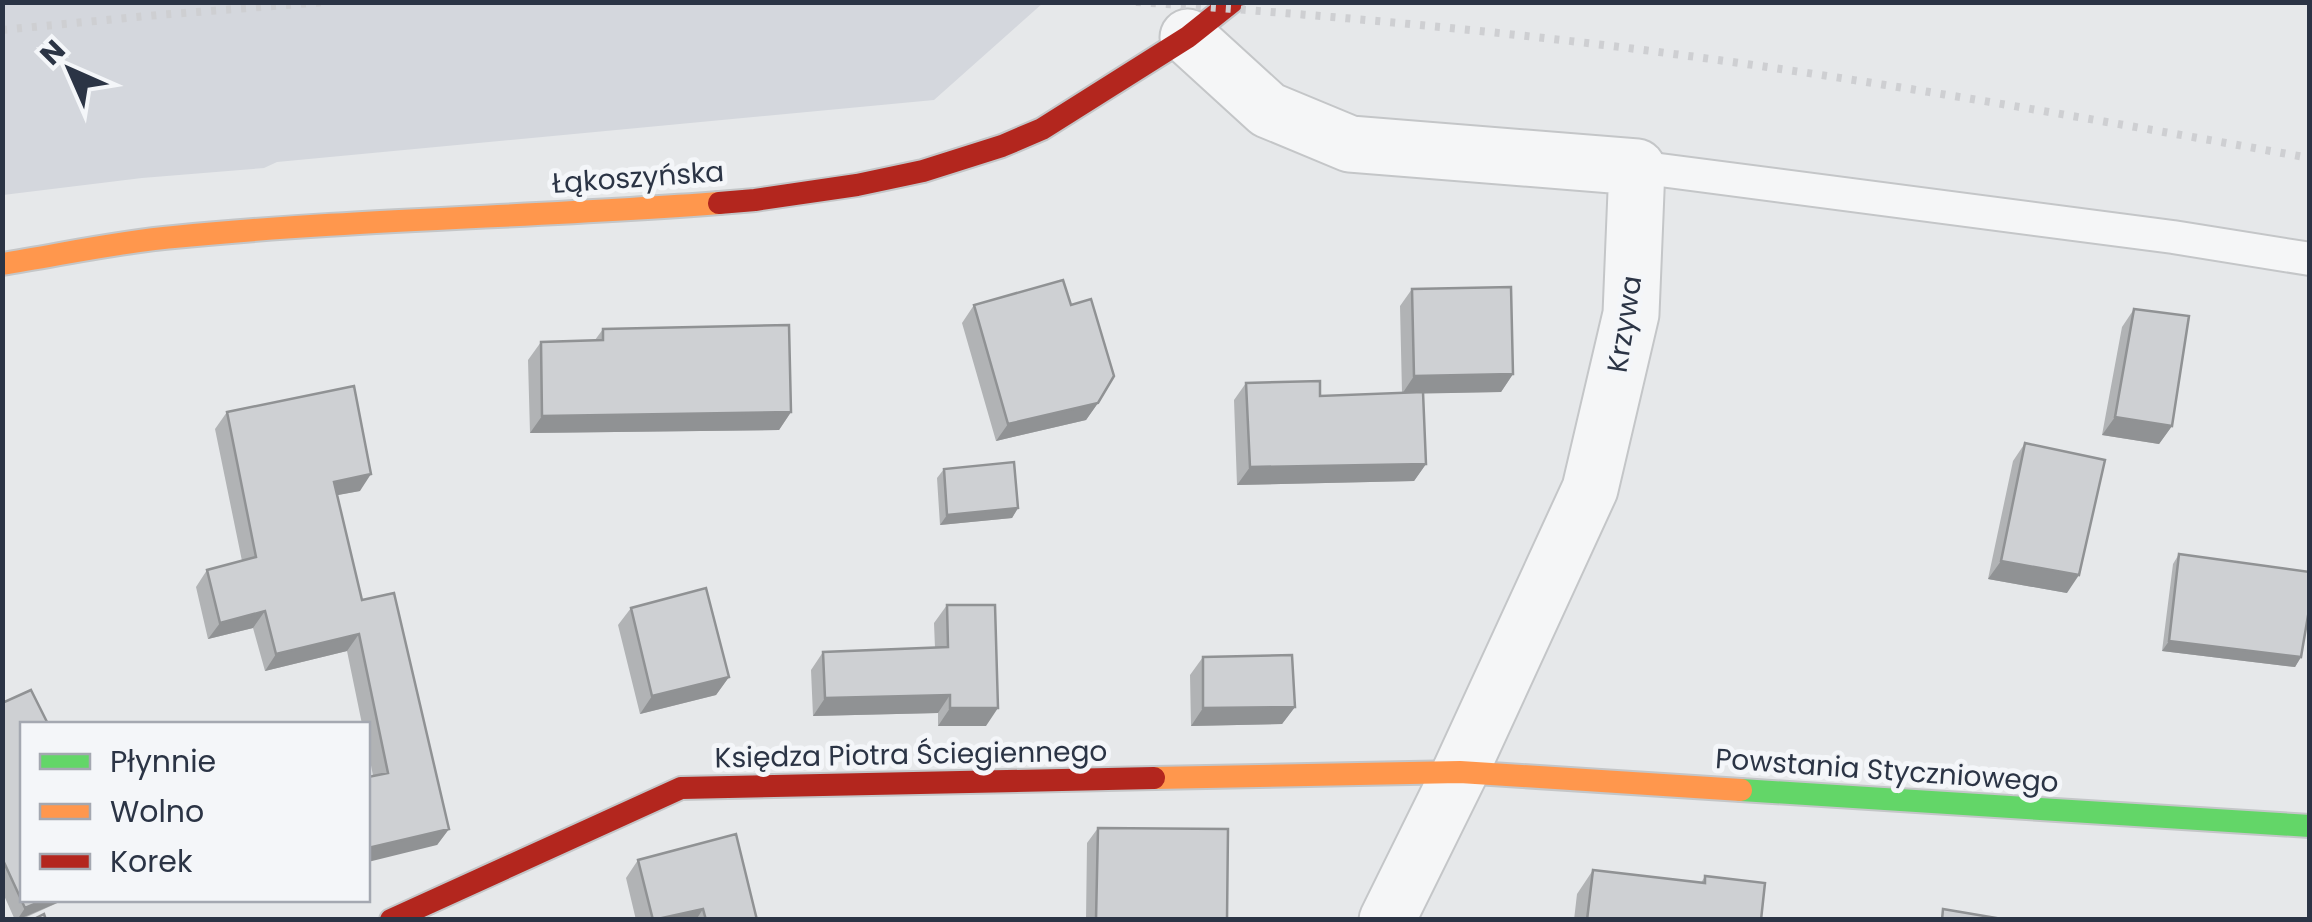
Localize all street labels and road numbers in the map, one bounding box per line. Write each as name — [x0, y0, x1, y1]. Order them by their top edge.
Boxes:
street label: Łąkoszyńska — [551, 152, 725, 203]
street label: Krzywa — [1598, 273, 1651, 375]
street label: Księdza Piotra Ściegiennego — [714, 732, 1108, 777]
street label: Powstania Styczniowego — [1714, 739, 2060, 802]

